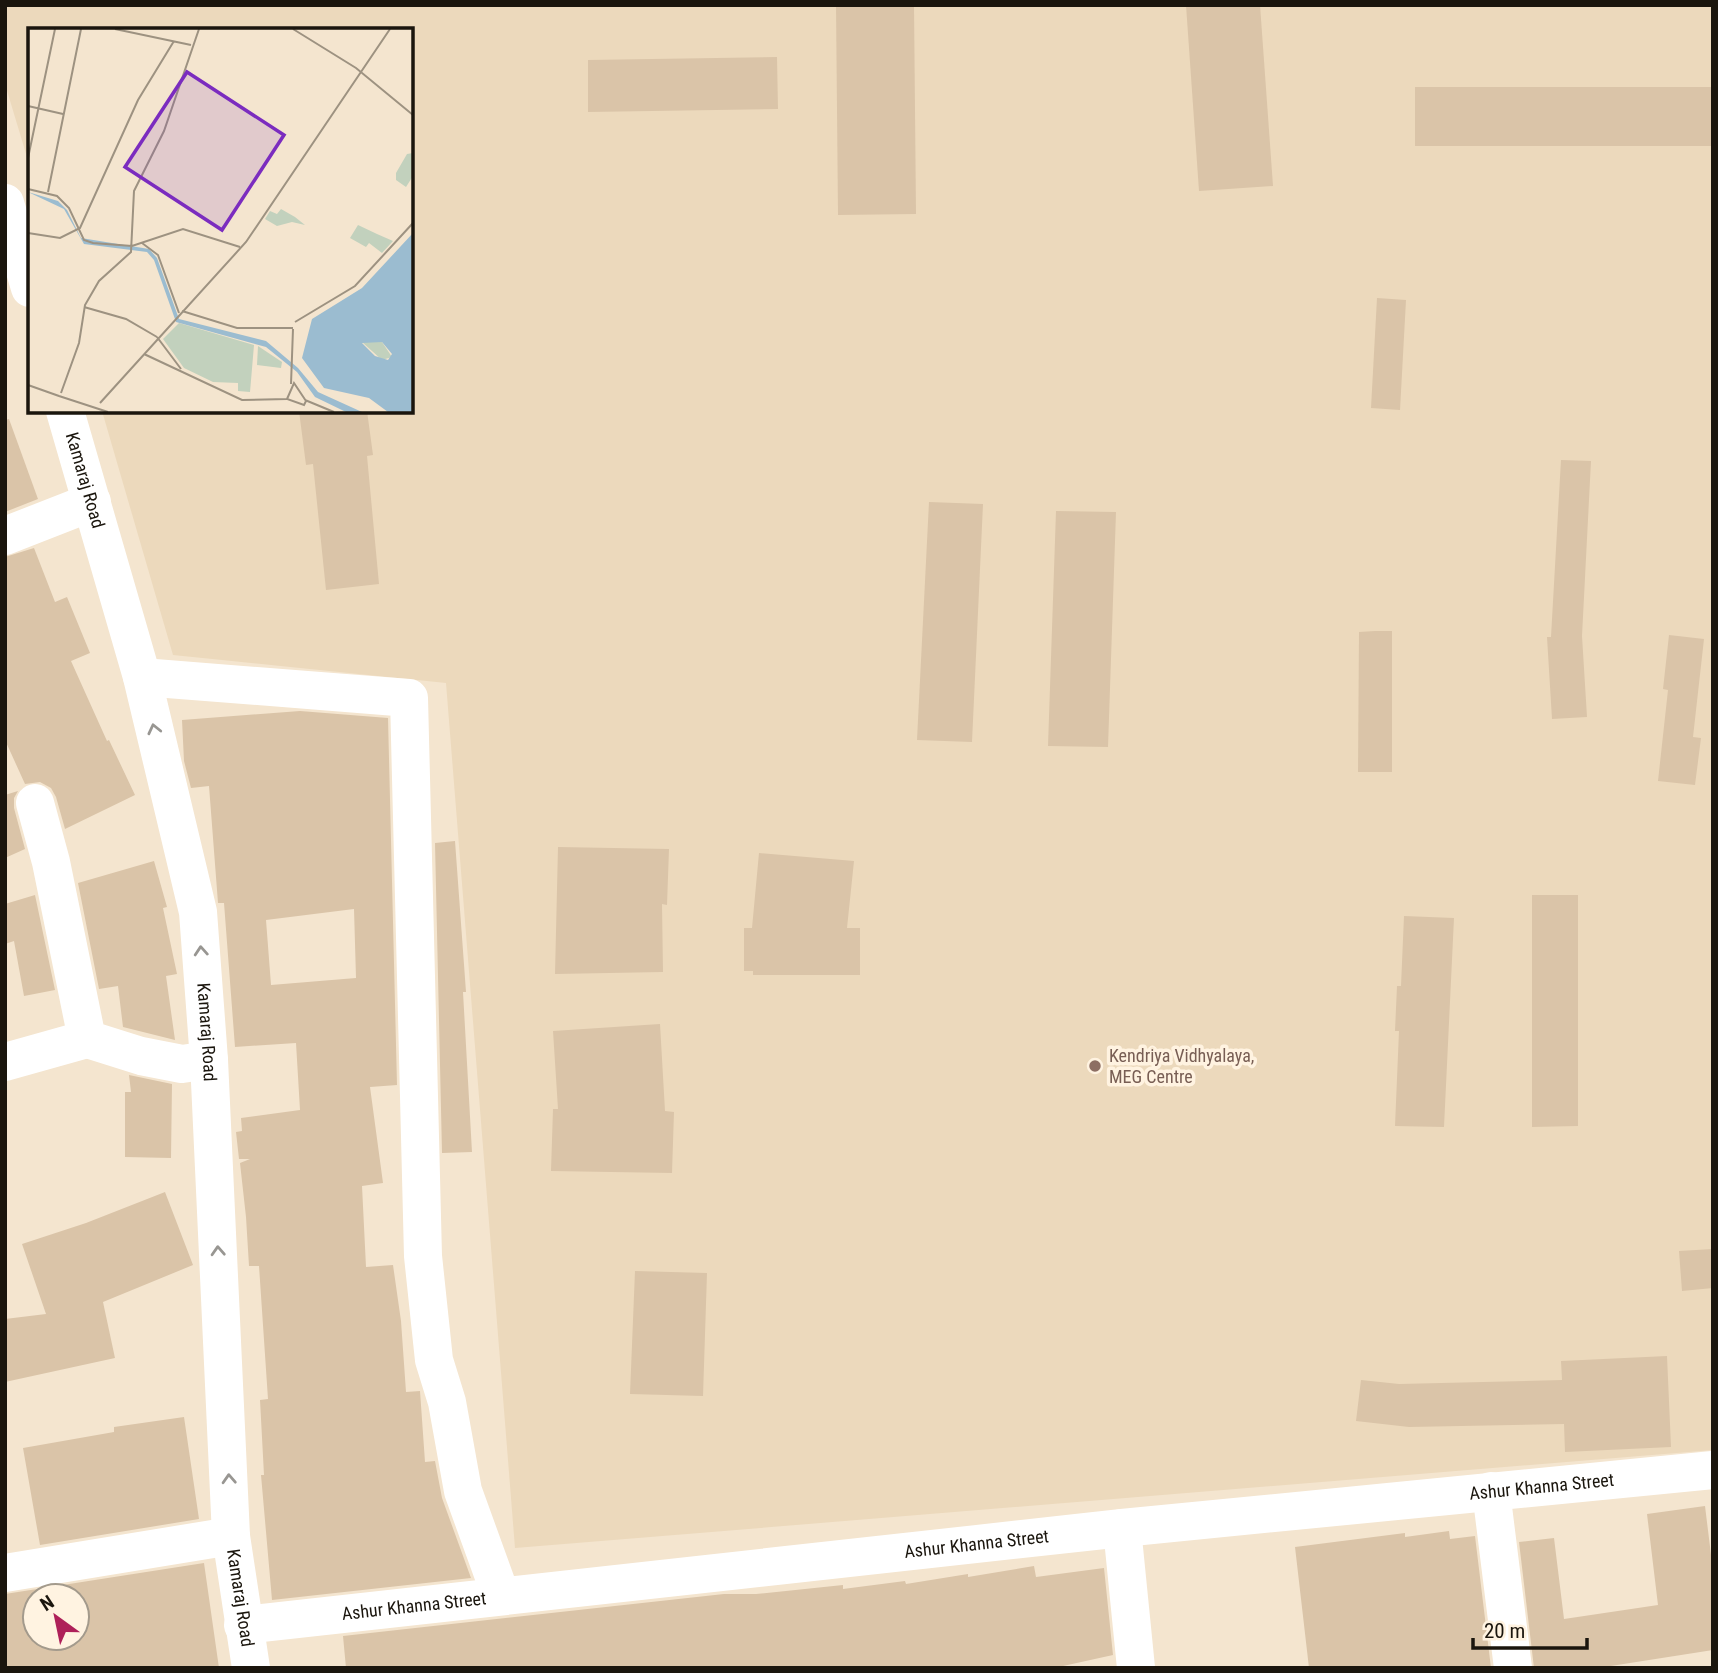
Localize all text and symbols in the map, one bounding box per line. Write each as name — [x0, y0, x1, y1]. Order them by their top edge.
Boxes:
inset map — [28, 28, 413, 413]
street label: Kamaraj Road — [62, 430, 109, 530]
one-way arrow — [148, 723, 162, 735]
one-way arrow — [194, 945, 209, 956]
street label: Kamaraj Road — [193, 982, 221, 1082]
place label: Kendriya Vidhyalaya, MEG Centre — [1109, 1045, 1254, 1087]
marker: Kendriya Vidhyalaya, MEG Centre — [1087, 1058, 1103, 1074]
one-way arrow — [210, 1246, 225, 1257]
street label: Ashur Khanna Street — [1468, 1469, 1615, 1504]
one-way arrow — [221, 1473, 236, 1484]
street label: Ashur Khanna Street — [903, 1525, 1050, 1562]
street label: Kamaraj Road — [223, 1547, 259, 1648]
north arrow — [21, 1582, 91, 1652]
street label: Ashur Khanna Street — [341, 1587, 487, 1624]
text: N — [36, 1590, 58, 1616]
scale bar — [1473, 1606, 1587, 1650]
text: 20 m — [1484, 1619, 1525, 1643]

